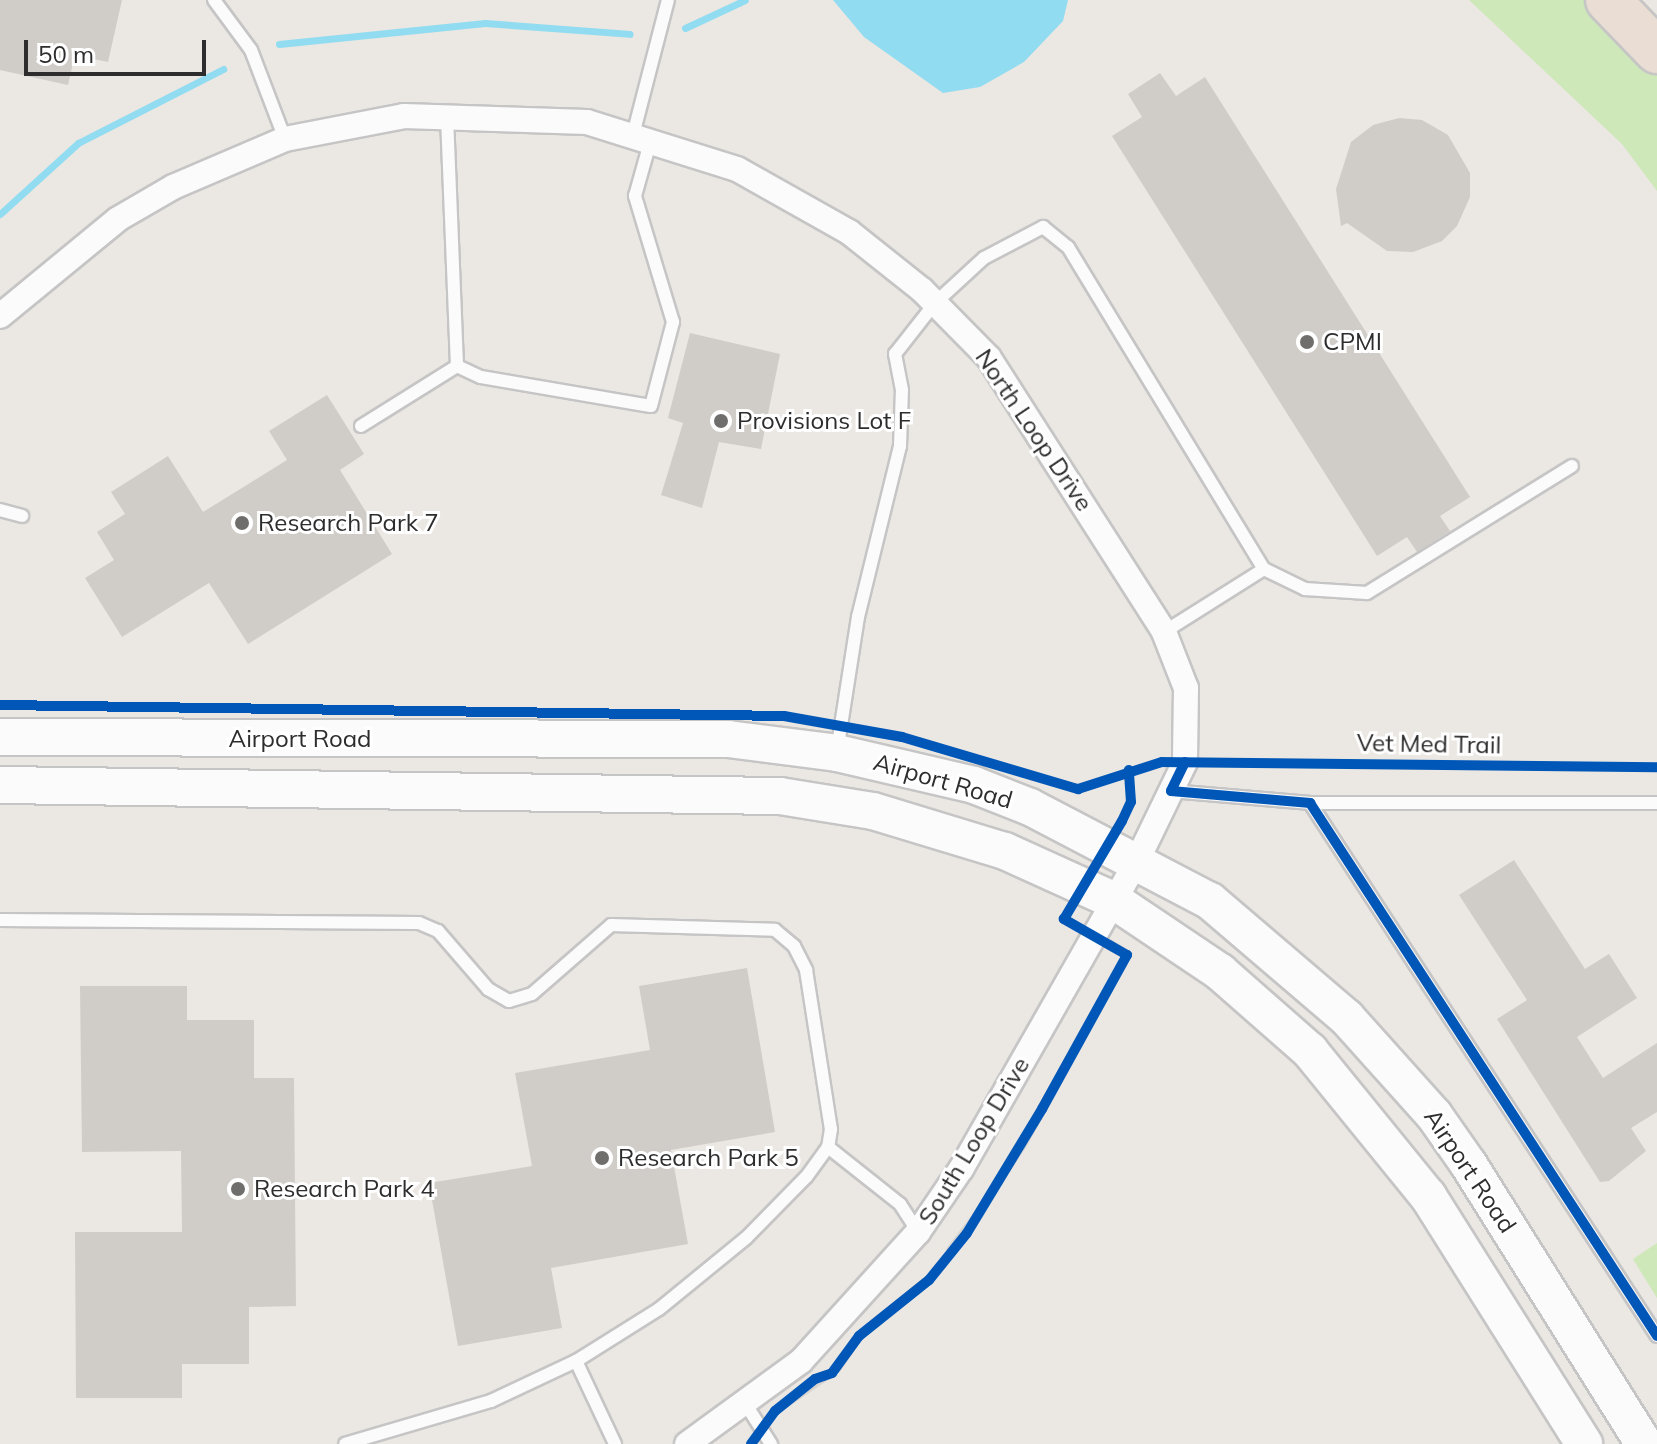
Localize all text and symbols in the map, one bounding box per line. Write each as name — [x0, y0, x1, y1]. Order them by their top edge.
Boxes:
scale bar — [28, 24, 210, 74]
text: 50 m — [38, 39, 94, 69]
place label: CPMI — [1323, 328, 1382, 356]
marker: CPMI — [1298, 333, 1316, 351]
street label: North Loop Drive — [969, 344, 1099, 516]
place label: Provisions Lot F — [737, 407, 911, 435]
marker: Provisions Lot F — [712, 412, 730, 430]
place label: Research Park 7 — [258, 509, 439, 537]
marker: Research Park 7 — [233, 514, 251, 532]
street label: Airport Road — [228, 725, 372, 753]
street label: Vet Med Trail — [1357, 728, 1501, 760]
street label: Airport Road — [870, 747, 1016, 815]
street label: South Loop Drive — [913, 1052, 1035, 1230]
street label: Airport Road — [1418, 1104, 1522, 1238]
place label: Research Park 5 — [618, 1144, 799, 1172]
marker: Research Park 5 — [593, 1149, 611, 1167]
place label: Research Park 4 — [254, 1175, 435, 1203]
marker: Research Park 4 — [229, 1180, 247, 1198]

